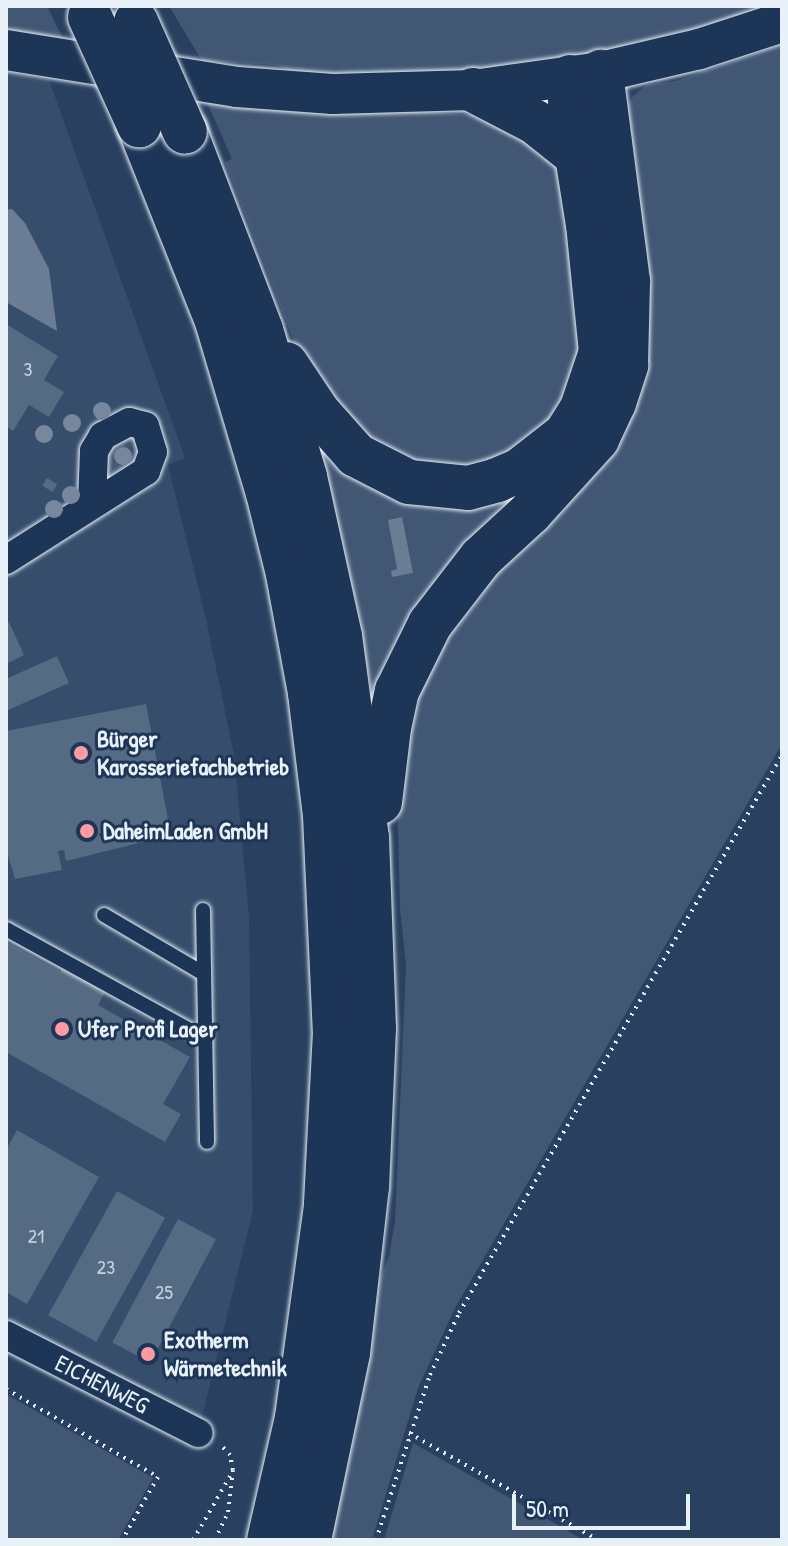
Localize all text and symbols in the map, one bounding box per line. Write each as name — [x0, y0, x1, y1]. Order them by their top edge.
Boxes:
house number: 3 — [24, 356, 32, 380]
place label: Bürger Karosseriefachbetrieb — [97, 725, 289, 781]
marker: Bürger Karosseriefachbetrieb — [72, 744, 90, 762]
place label: DaheimLaden GmbH — [103, 817, 268, 845]
marker: DaheimLaden GmbH — [78, 822, 96, 840]
place label: Ufer Profi Lager — [78, 1015, 218, 1043]
marker: Ufer Profi Lager — [53, 1020, 71, 1038]
house number: 21 — [28, 1223, 44, 1247]
house number: 23 — [97, 1254, 115, 1278]
house number: 25 — [155, 1279, 173, 1303]
place label: Exotherm Wärmetechnik — [164, 1326, 287, 1382]
marker: Exotherm Wärmetechnik — [139, 1345, 157, 1363]
street label: EICHENWEG — [51, 1348, 153, 1420]
scale bar — [516, 1478, 694, 1528]
text: 50 m — [526, 1492, 569, 1524]

